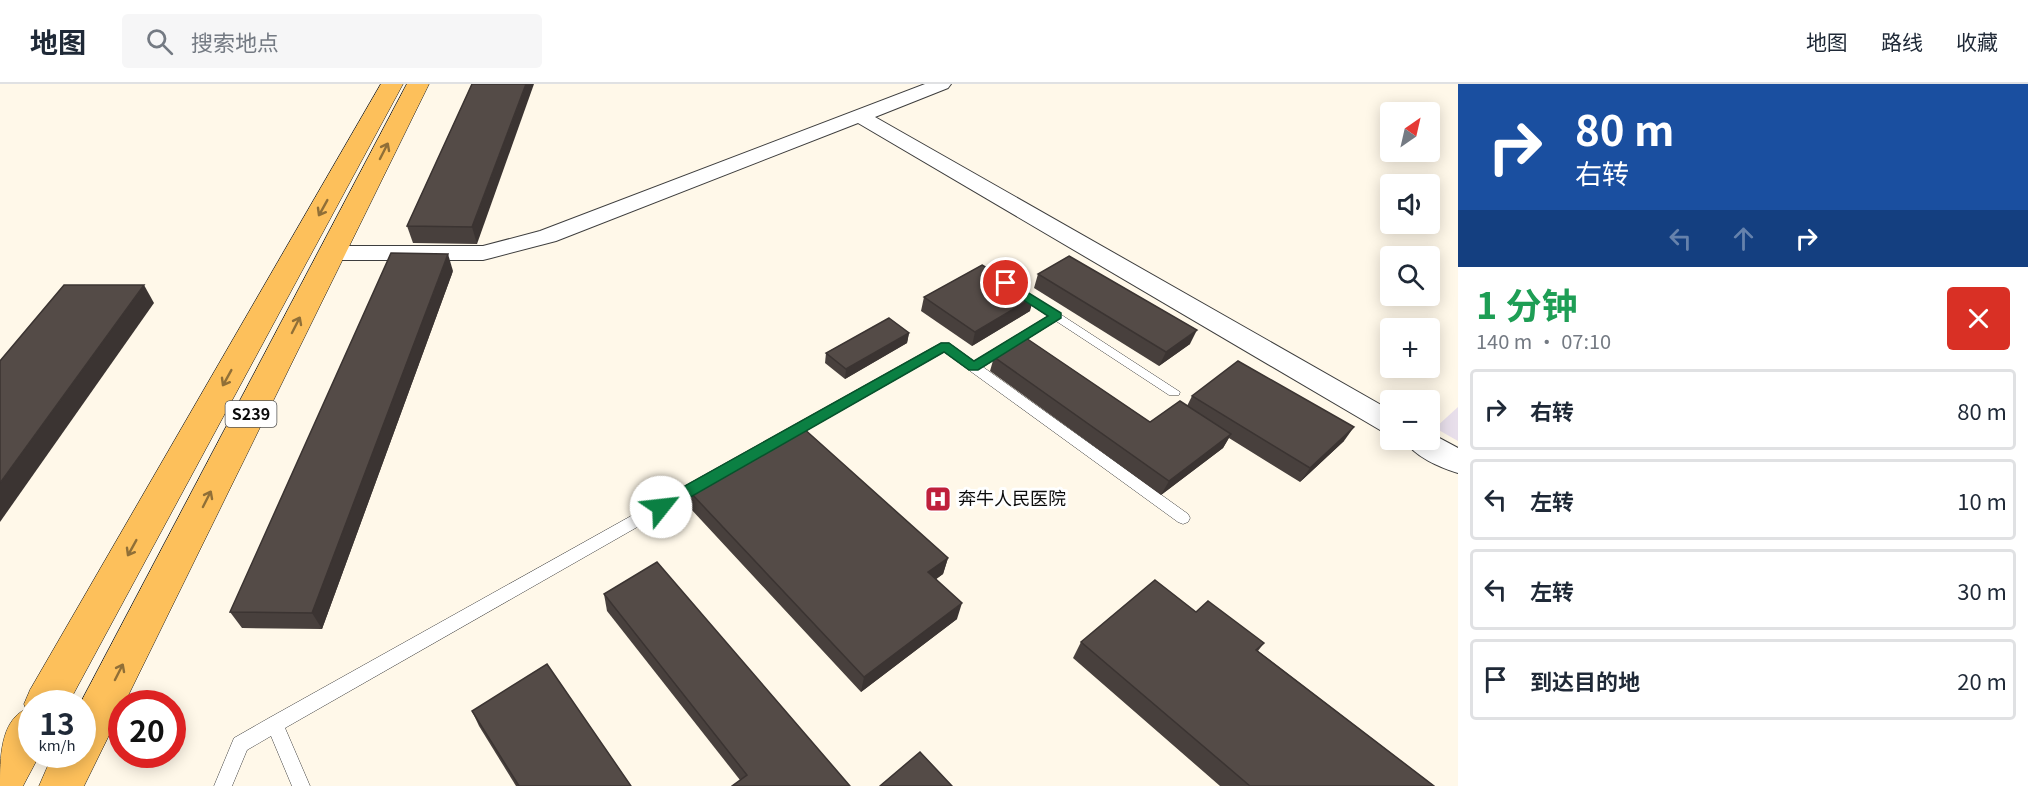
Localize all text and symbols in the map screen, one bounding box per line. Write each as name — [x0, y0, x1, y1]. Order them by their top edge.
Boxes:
search box — [122, 14, 542, 68]
text: 地图 — [30, 21, 86, 61]
icon: search — [143, 25, 176, 58]
text: 搜索地点 — [191, 25, 279, 57]
text: 地图 — [1806, 26, 1848, 56]
text: 路线 — [1881, 26, 1923, 56]
text: 收藏 — [1956, 26, 1998, 56]
text: 80 m — [1575, 97, 1675, 158]
north arrow — [1380, 102, 1440, 162]
map controls — [1380, 102, 1440, 450]
icon: right — [1476, 108, 1554, 186]
one-way arrow — [379, 143, 391, 161]
text: 右转 — [1575, 153, 1629, 192]
button: sound — [1380, 174, 1440, 234]
one-way arrow — [316, 200, 328, 217]
icon: left — [1664, 222, 1697, 255]
icon: ahead — [1727, 222, 1760, 255]
icon: right — [1790, 222, 1823, 255]
button: search — [1380, 246, 1440, 306]
pin — [980, 257, 1031, 308]
icon: arrive — [989, 266, 1022, 299]
text: 1 分钟 — [1476, 277, 1577, 329]
button: close — [1947, 287, 2010, 350]
one-way arrow — [290, 317, 302, 334]
button: + — [1380, 318, 1440, 378]
text: 140 m · 07:10 — [1476, 326, 1611, 355]
one-way arrow — [221, 369, 232, 387]
button: − — [1380, 390, 1440, 450]
icon: right — [1479, 393, 1512, 426]
text: 右转 — [1530, 394, 1574, 426]
text: 80 m — [1957, 394, 2007, 426]
road number: S239 — [226, 401, 276, 427]
position arrow — [629, 475, 693, 539]
icon: left — [1479, 483, 1512, 516]
hospital icon: 奔牛人民医院 — [923, 484, 953, 514]
place label: 奔牛人民医院 — [958, 484, 1066, 510]
text: 左转 — [1530, 484, 1574, 516]
text: 10 m — [1957, 484, 2007, 516]
one-way arrow — [202, 490, 214, 508]
one-way arrow — [126, 539, 137, 557]
icon: left — [1479, 573, 1512, 606]
text: 左转 — [1530, 574, 1574, 606]
text: 30 m — [1957, 574, 2007, 606]
icon: arrive — [1479, 663, 1512, 696]
one-way arrow — [113, 664, 125, 682]
text: 到达目的地 — [1530, 664, 1640, 696]
text: 20 m — [1957, 664, 2007, 696]
speed limit sign: 20 — [108, 690, 186, 768]
text: 13 — [39, 700, 75, 744]
text: km/h — [38, 734, 76, 755]

